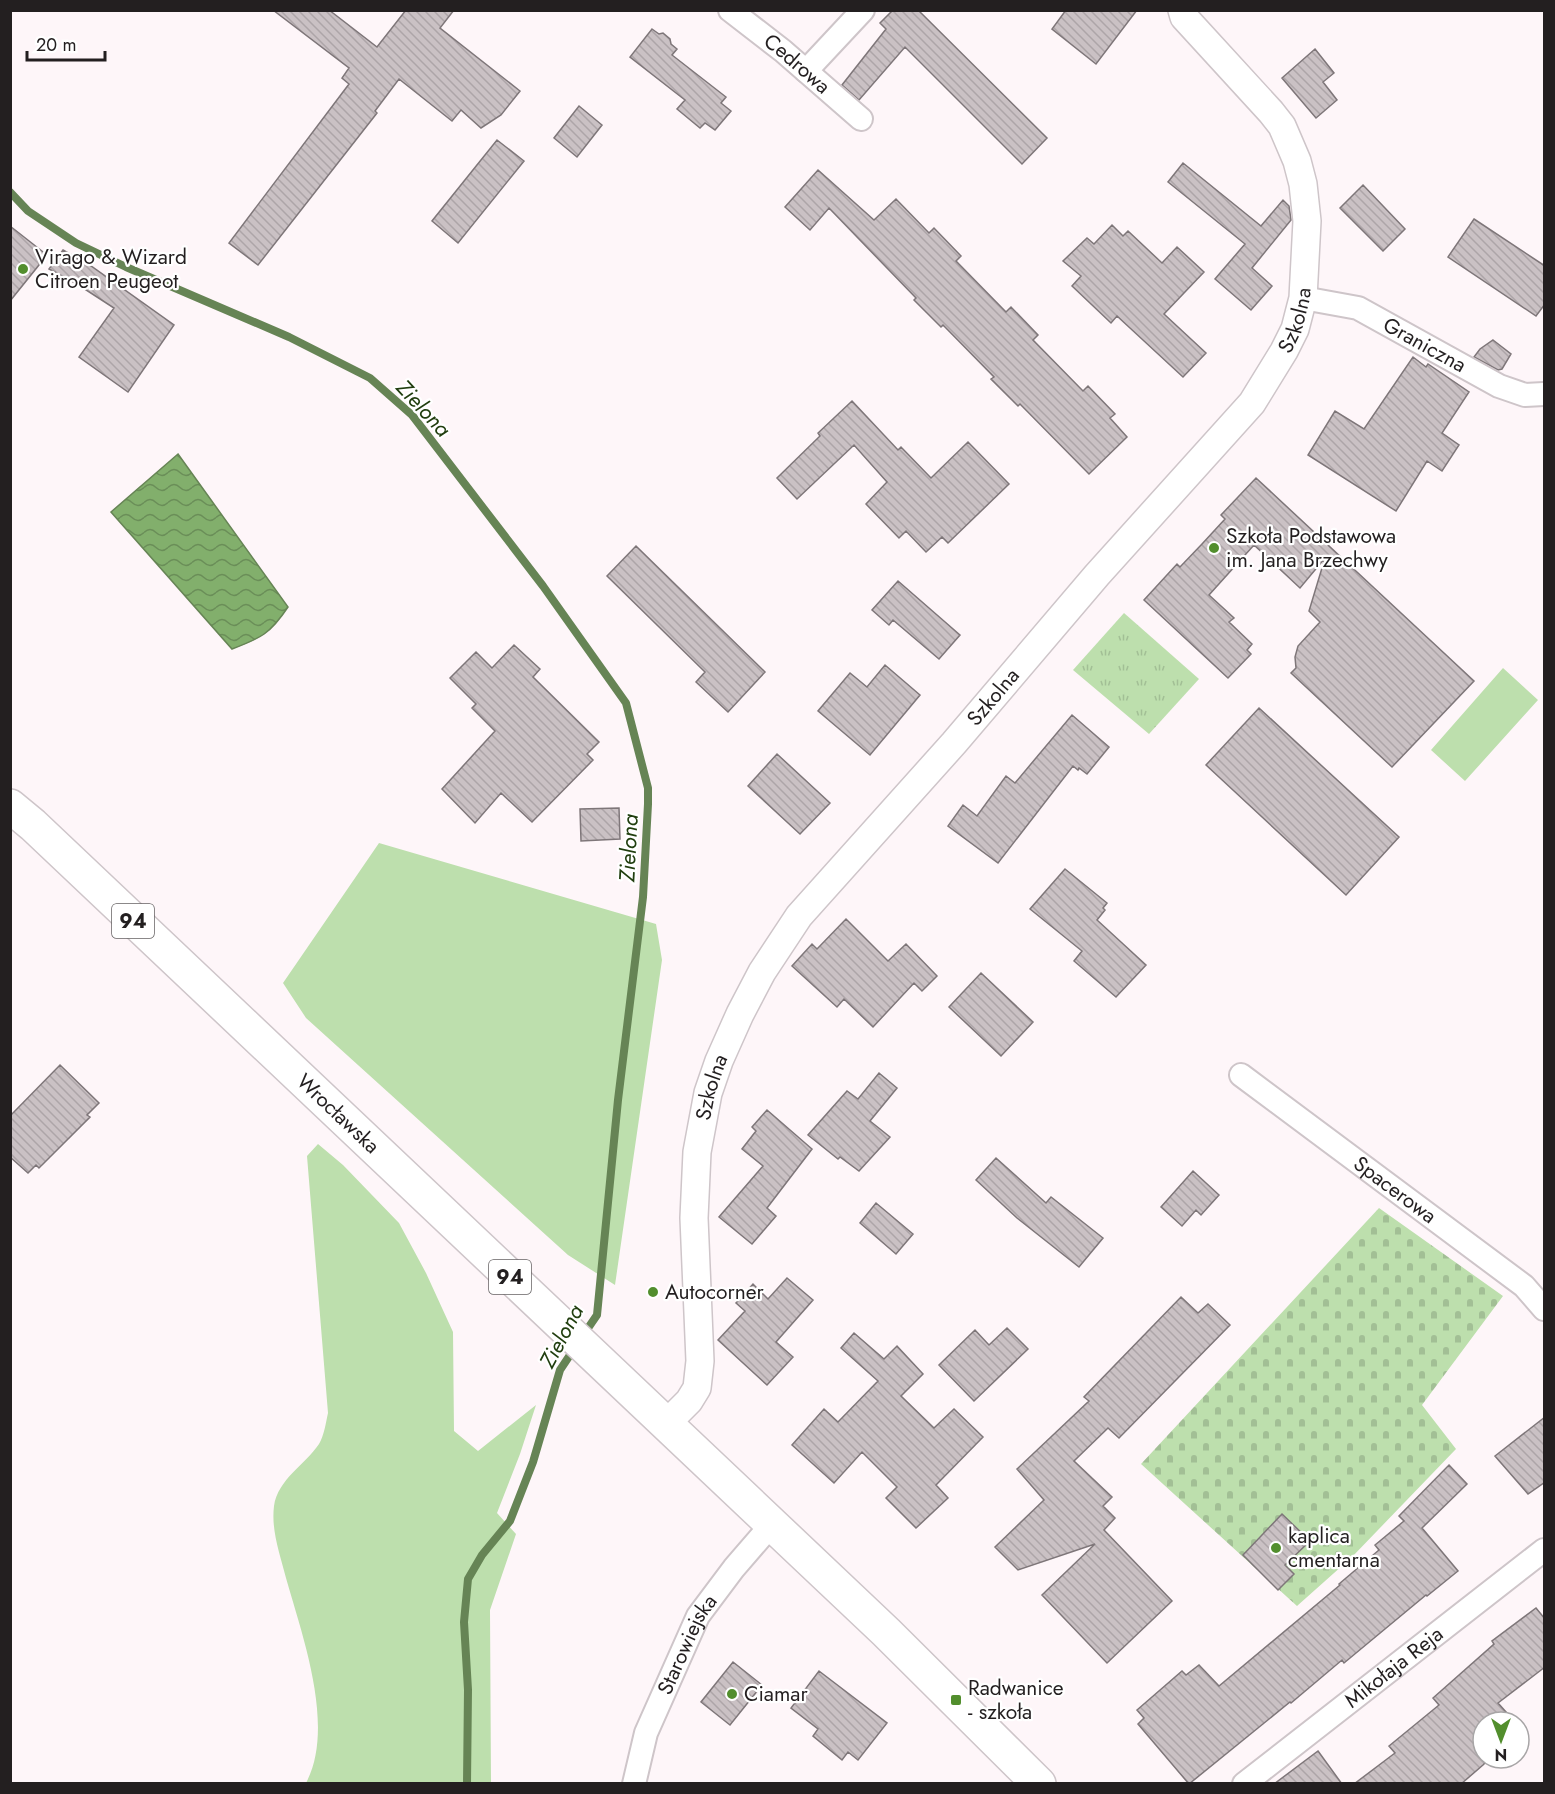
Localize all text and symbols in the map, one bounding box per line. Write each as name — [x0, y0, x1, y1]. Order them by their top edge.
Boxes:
scale bar — [27, 24, 105, 62]
street label: Cedrowa — [757, 26, 837, 101]
text: 20 m — [36, 32, 76, 58]
place label: Virago & Wizard Citroen Peugeot — [35, 242, 187, 296]
marker: Virago & Wizard Citroen Peugeot — [16, 262, 30, 276]
street label: Szkolna — [1270, 287, 1319, 358]
street label: Graniczna — [1378, 310, 1472, 380]
water label: Zielona — [388, 371, 459, 444]
place label: Szkoła Podstawowa im. Jana Brzechwy — [1226, 521, 1396, 575]
marker: Szkoła Podstawowa im. Jana Brzechwy — [1207, 541, 1221, 555]
street label: Szkolna — [960, 662, 1026, 733]
water label: Zielona — [610, 813, 646, 884]
road number: 94 — [112, 904, 154, 938]
street label: Szkolna — [688, 1049, 735, 1123]
street label: Wrocławska — [290, 1067, 387, 1161]
street label: Spacerowa — [1347, 1149, 1443, 1231]
road number: 94 — [489, 1260, 531, 1294]
place label: Autocorner — [665, 1277, 765, 1307]
marker: Autocorner — [646, 1285, 660, 1299]
water label: Zielona — [530, 1298, 591, 1374]
place label: kaplica cmentarna — [1288, 1521, 1380, 1575]
marker: kaplica cmentarna — [1269, 1541, 1283, 1555]
street label: Starowiejska — [650, 1588, 724, 1699]
street label: Mikołaja Reja — [1338, 1619, 1449, 1715]
place label: Radwanice - szkoła — [968, 1673, 1064, 1727]
place label: Ciamar — [744, 1679, 808, 1709]
marker: Ciamar — [725, 1687, 739, 1701]
marker: Radwanice - szkoła — [949, 1693, 963, 1707]
north arrow — [1471, 1710, 1531, 1770]
text: N — [1495, 1743, 1507, 1766]

